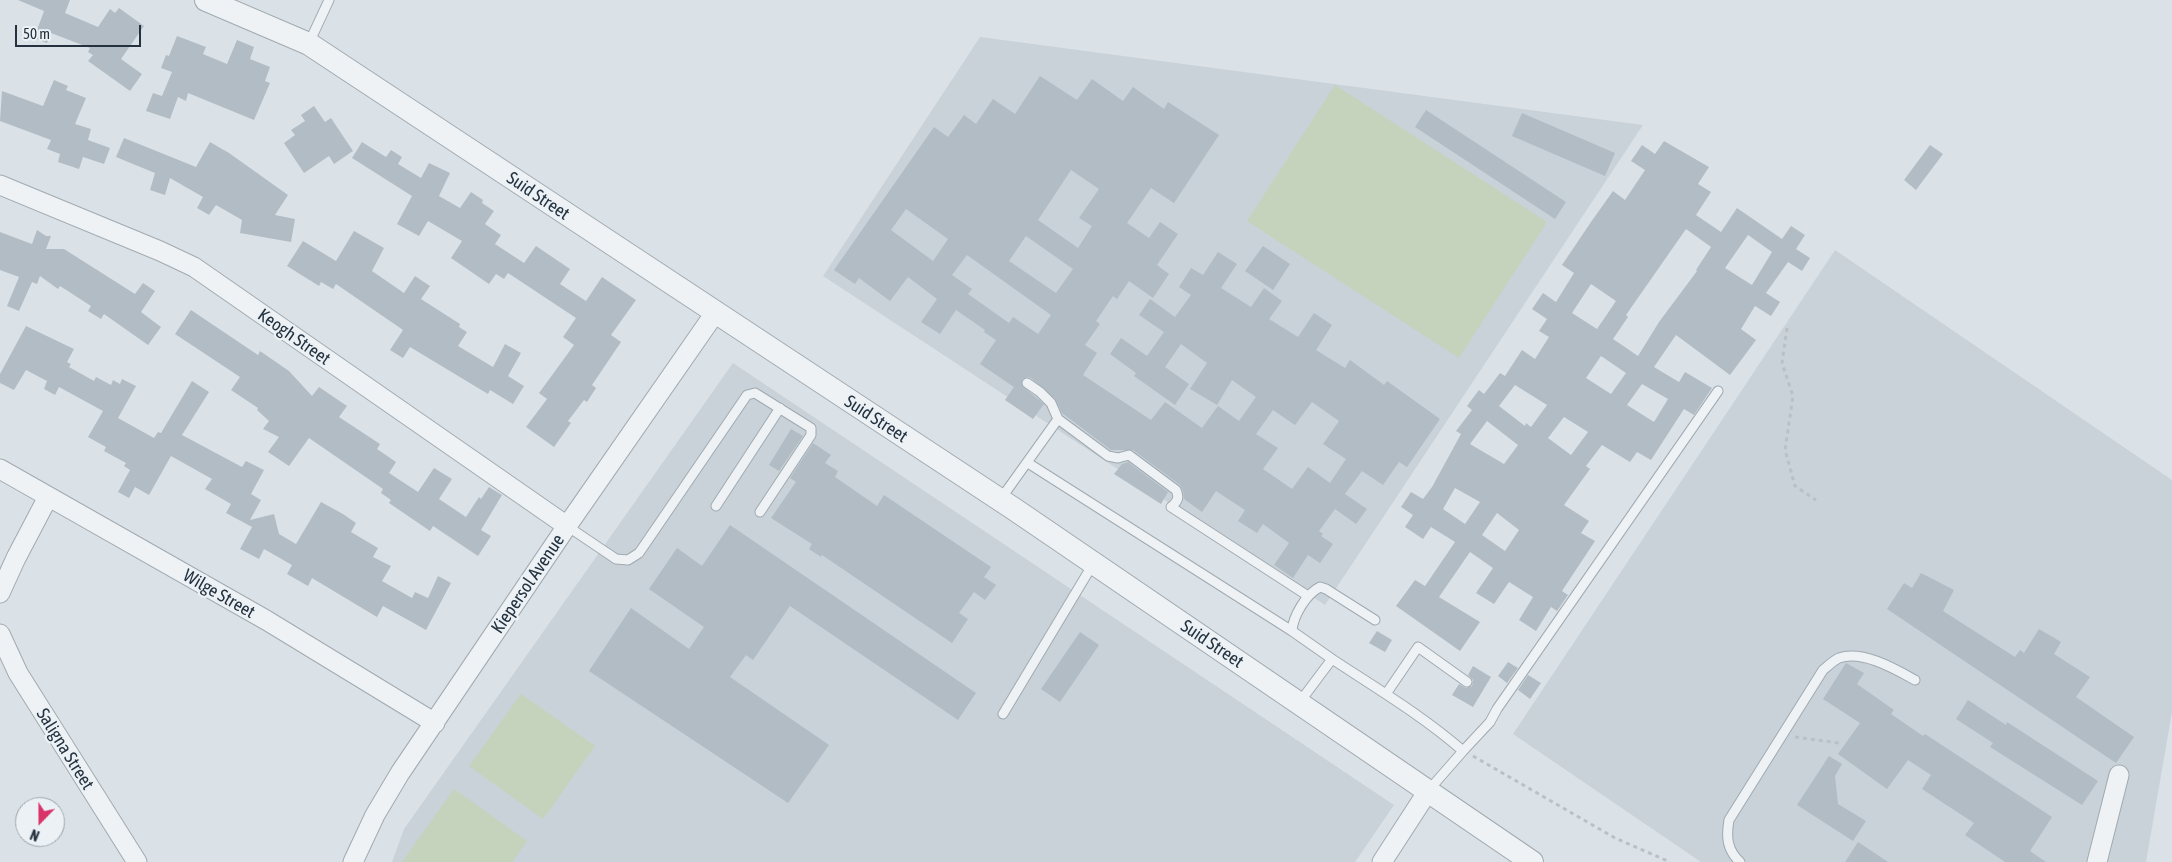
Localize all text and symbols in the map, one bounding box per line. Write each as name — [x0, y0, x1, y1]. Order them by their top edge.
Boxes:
scale bar — [18, 15, 144, 47]
text: 50 m — [23, 25, 50, 42]
street label: Suid Street — [503, 167, 573, 225]
street label: Keogh Street — [254, 304, 334, 370]
street label: Suid Street — [840, 391, 912, 447]
street label: Kiepersol Avenue — [487, 530, 569, 638]
street label: Wilge Street — [179, 565, 259, 623]
street label: Suid Street — [1177, 615, 1247, 673]
street label: Saligna Street — [32, 704, 98, 794]
north arrow — [15, 797, 65, 847]
text: N — [28, 826, 42, 844]

